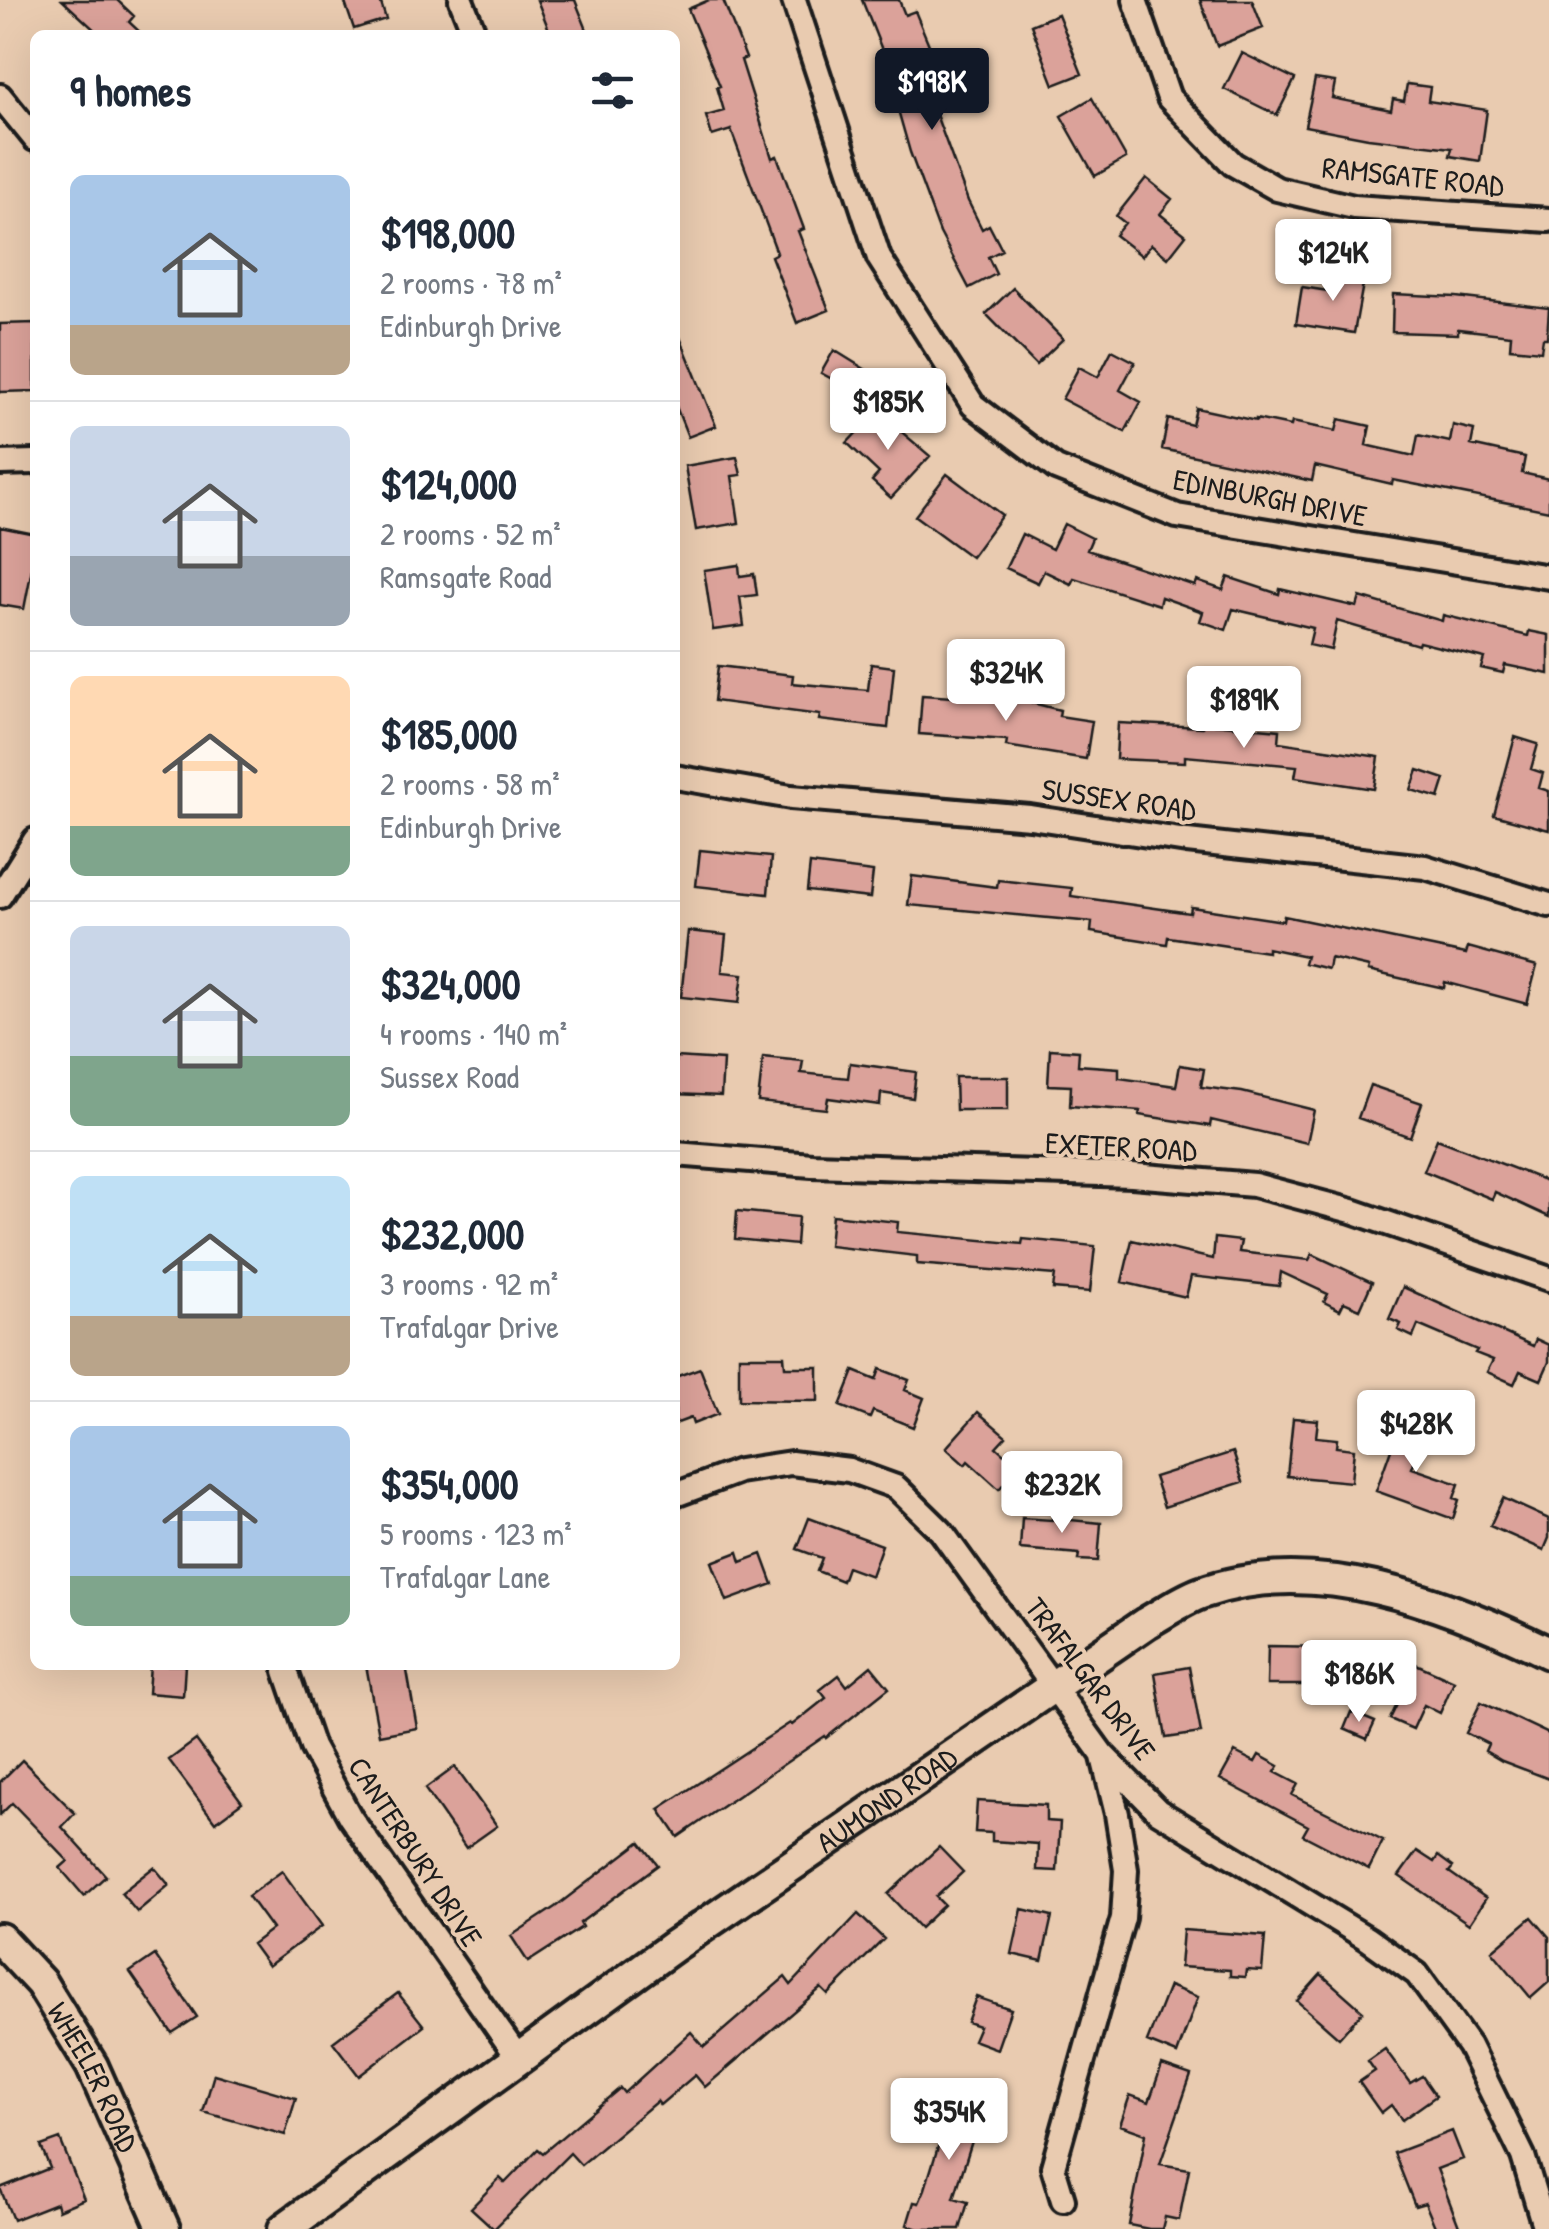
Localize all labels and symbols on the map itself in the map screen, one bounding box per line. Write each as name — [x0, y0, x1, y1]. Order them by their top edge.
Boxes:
pin: $198K — [862, 48, 1002, 133]
street label: RAMSGATE ROAD — [1320, 147, 1507, 206]
pin: $124K — [1263, 219, 1403, 304]
pin: $185K — [818, 368, 958, 453]
street label: EDINBURGH DRIVE — [1170, 459, 1370, 535]
pin: $324K — [936, 639, 1076, 724]
pin: $189K — [1174, 666, 1314, 751]
street label: SUSSEX ROAD — [1040, 768, 1199, 830]
street label: EXETER ROAD — [1044, 1122, 1199, 1170]
pin: $428K — [1346, 1390, 1486, 1475]
pin: $232K — [992, 1451, 1132, 1536]
street label: TRAFALGAR DRIVE — [1016, 1589, 1165, 1768]
pin: $186K — [1289, 1640, 1429, 1725]
street label: AUMOND ROAD — [808, 1737, 965, 1862]
street label: CANTERBURY DRIVE — [340, 1749, 492, 1954]
street label: WHEELER ROAD — [39, 1994, 149, 2159]
pin: $354K — [879, 2078, 1019, 2163]

